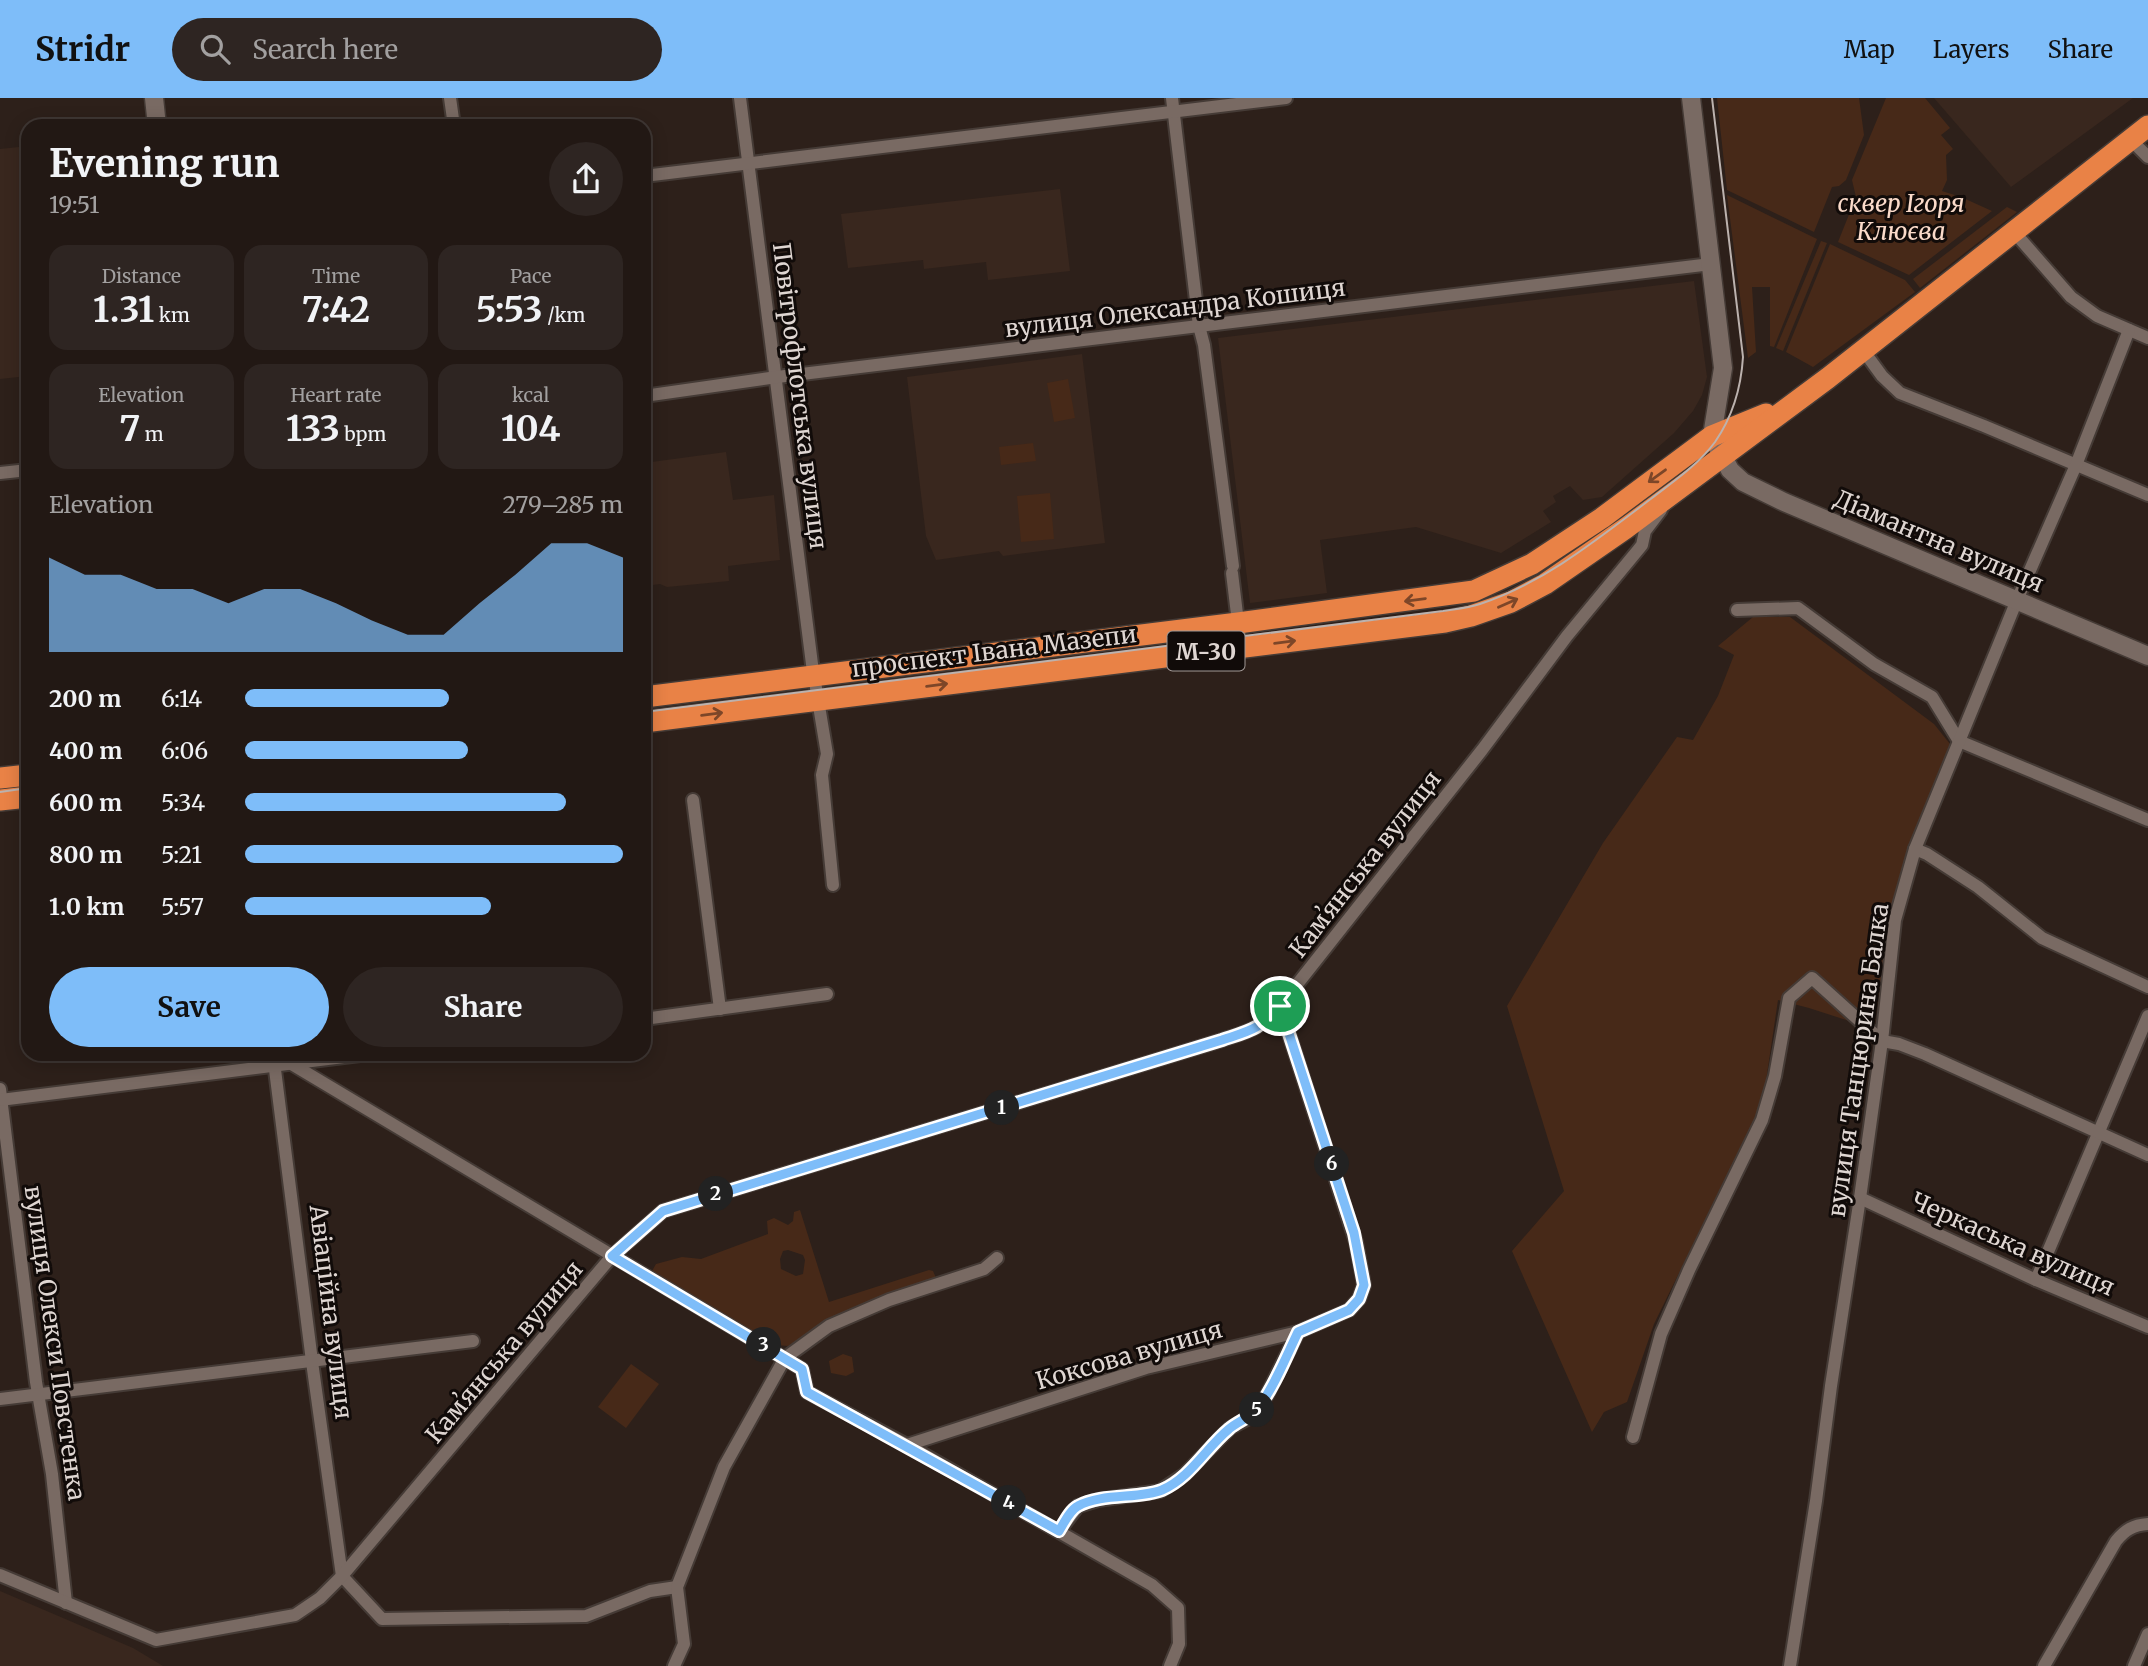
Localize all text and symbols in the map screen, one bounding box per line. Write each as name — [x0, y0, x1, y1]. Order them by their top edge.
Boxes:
search box — [172, 18, 662, 81]
text: Stridr — [35, 29, 130, 70]
icon: search — [196, 30, 234, 68]
text: Search here — [252, 33, 398, 66]
text: Map — [1844, 34, 1895, 65]
text: Layers — [1933, 34, 2009, 65]
text: Share — [2047, 34, 2113, 65]
text: Evening run — [49, 140, 280, 187]
button: share — [549, 142, 623, 216]
park label: сквер Ігоря Клюєва — [1837, 188, 1965, 247]
text: 19:51 — [49, 190, 100, 219]
street label: Повітрофлотська вулиця — [766, 241, 834, 551]
text: Distance — [102, 264, 181, 288]
text: Time — [312, 264, 360, 288]
text: Pace — [510, 264, 551, 288]
street label: вулиця Олександра Кошиця — [1003, 272, 1347, 344]
text: 1.31 — [93, 288, 154, 332]
text: 7:42 — [302, 288, 370, 332]
text: 5:53 — [476, 288, 543, 332]
text: km — [154, 303, 190, 327]
text: /km — [543, 303, 585, 327]
text: Elevation — [98, 383, 184, 407]
text: Heart rate — [291, 383, 381, 407]
text: kcal — [512, 383, 549, 407]
text: 7 — [119, 407, 140, 451]
text: 133 — [286, 407, 340, 451]
text: 104 — [501, 407, 561, 451]
text: m — [140, 422, 164, 446]
text: bpm — [340, 422, 386, 446]
one-way arrow — [1649, 469, 1667, 484]
street label: Діамантна вулиця — [1830, 483, 2048, 599]
text: Elevation — [49, 490, 153, 519]
text: 279–285 m — [502, 490, 623, 519]
one-way arrow — [1404, 593, 1427, 606]
one-way arrow — [1497, 596, 1518, 609]
street label: проспект Івана Мазепи — [850, 618, 1138, 684]
road number: М-30 — [1168, 632, 1244, 670]
one-way arrow — [1273, 635, 1296, 648]
one-way arrow — [926, 678, 948, 691]
text: 200 m — [49, 684, 121, 713]
text: 6:14 — [161, 684, 202, 713]
one-way arrow — [700, 707, 723, 720]
text: 400 m — [49, 736, 123, 765]
text: 6:06 — [161, 736, 208, 765]
street label: Камʼянська вулиця — [1282, 764, 1448, 964]
text: 600 m — [49, 788, 122, 817]
text: 5:34 — [161, 788, 205, 817]
text: 800 m — [49, 840, 122, 869]
text: 5:21 — [161, 840, 202, 869]
text: 1.0 km — [49, 892, 124, 921]
text: 5:57 — [161, 892, 204, 921]
street label: вулиця Танцюрина Балка — [1821, 901, 1895, 1219]
button: Save — [49, 967, 329, 1047]
button: Share — [343, 967, 623, 1047]
pin — [1250, 976, 1310, 1036]
icon: arrive — [1261, 987, 1299, 1025]
pin: 1 — [984, 1090, 1020, 1126]
text: 1 — [997, 1095, 1006, 1119]
pin: 6 — [1314, 1146, 1350, 1182]
text: 6 — [1326, 1151, 1337, 1175]
pin: 2 — [698, 1176, 734, 1212]
text: 2 — [710, 1181, 721, 1205]
street label: вулиця Олекси Повстенка — [18, 1183, 92, 1503]
street label: Черкаська вулиця — [1906, 1185, 2120, 1303]
street label: Авіаційна вулиця — [302, 1202, 360, 1421]
street label: Камʼянська вулиця — [419, 1254, 589, 1450]
street label: Коксова вулиця — [1032, 1314, 1226, 1396]
pin: 3 — [746, 1328, 782, 1362]
text: 3 — [758, 1332, 769, 1356]
pin: 5 — [1240, 1392, 1274, 1428]
text: 5 — [1251, 1397, 1262, 1421]
pin: 4 — [992, 1486, 1026, 1520]
text: 4 — [1002, 1490, 1015, 1514]

